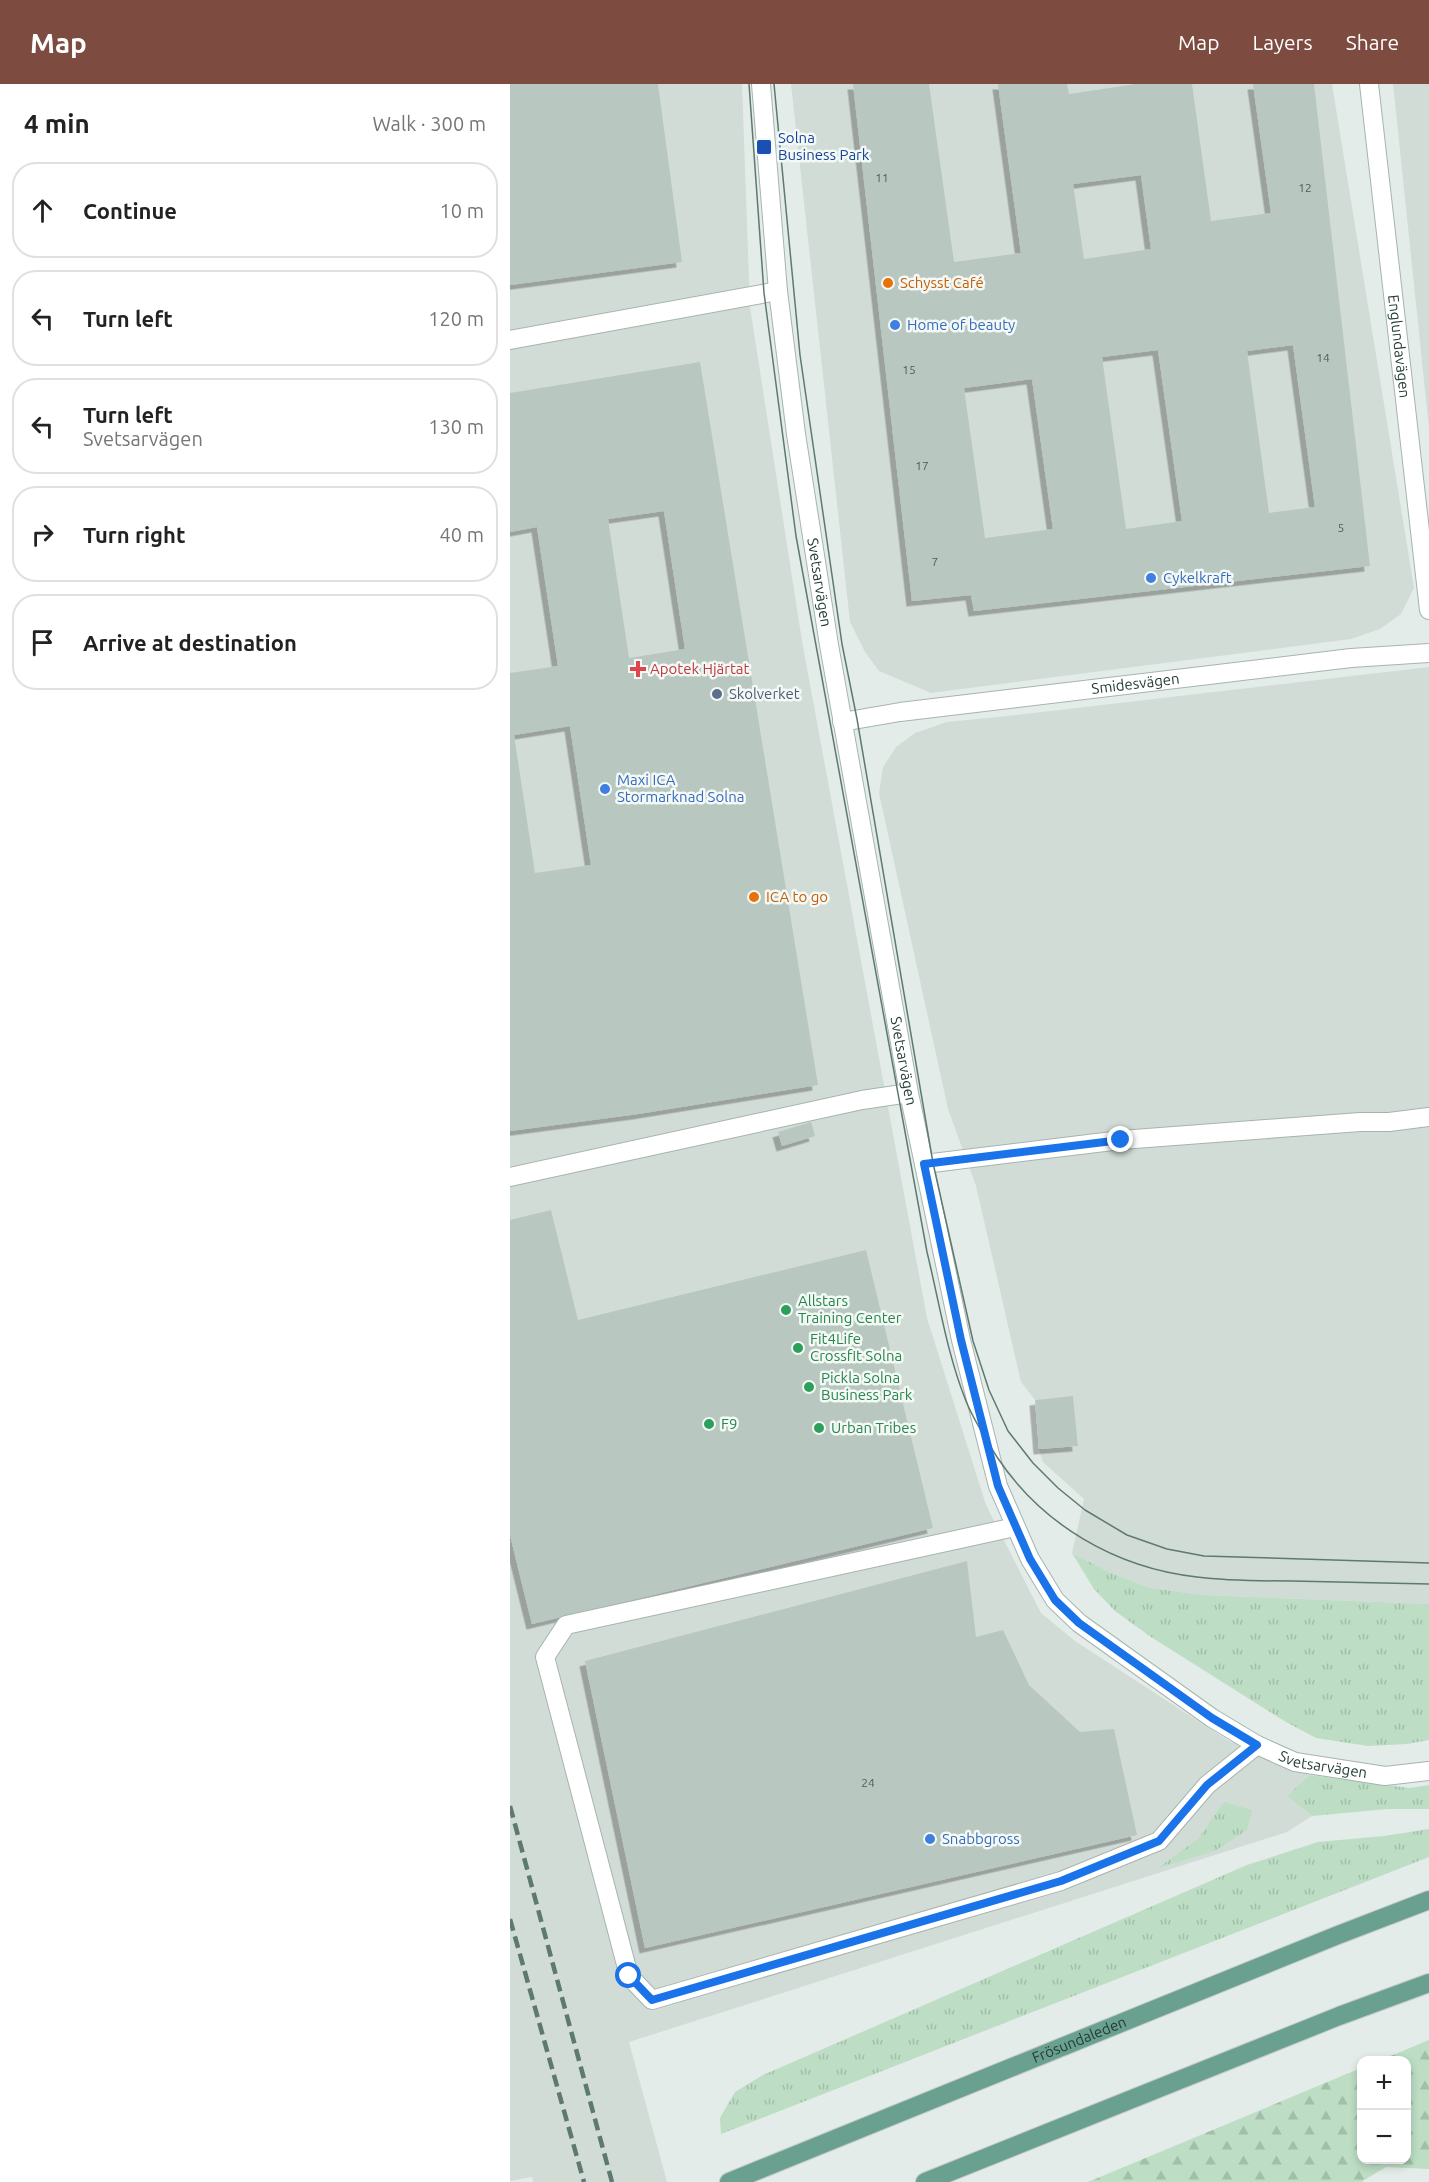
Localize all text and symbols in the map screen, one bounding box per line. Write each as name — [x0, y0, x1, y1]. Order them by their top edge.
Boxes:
text: Map — [30, 27, 87, 58]
text: Map — [1178, 30, 1219, 54]
text: Layers — [1252, 30, 1313, 54]
text: Share — [1346, 30, 1399, 54]
text: 4 min — [24, 109, 90, 138]
text: Walk · 300 m — [373, 112, 486, 135]
place label: Solna Business Park — [778, 129, 870, 163]
marker: Solna Business Park — [755, 138, 773, 156]
house number: 11 — [875, 171, 889, 184]
house number: 12 — [1298, 181, 1312, 194]
icon: ahead — [26, 194, 59, 227]
text: Continue — [83, 198, 177, 223]
text: 10 m — [440, 199, 484, 222]
place label: Schysst Café — [900, 274, 984, 291]
marker: Schysst Café — [881, 276, 895, 290]
street label: Englundavägen — [1385, 294, 1414, 399]
icon: left — [26, 302, 59, 335]
text: Turn left — [83, 306, 173, 331]
text: 120 m — [428, 307, 484, 330]
place label: Home of beauty — [907, 316, 1015, 333]
marker: Home of beauty — [888, 318, 902, 332]
house number: 14 — [1316, 351, 1330, 364]
house number: 15 — [902, 363, 916, 376]
text: Turn left — [83, 402, 173, 427]
icon: left — [26, 410, 59, 443]
text: 130 m — [428, 415, 484, 438]
text: Svetsarvägen — [83, 427, 203, 450]
house number: 17 — [915, 459, 929, 472]
icon: right — [26, 518, 59, 551]
house number: 5 — [1338, 521, 1344, 534]
text: Turn right — [83, 522, 185, 547]
text: 40 m — [440, 523, 484, 546]
street label: Svetsarvägen — [804, 537, 835, 628]
house number: 7 — [932, 555, 938, 568]
place label: Cykelkraft — [1163, 569, 1232, 586]
marker: Cykelkraft — [1144, 571, 1158, 585]
icon: arrive — [26, 626, 59, 659]
text: Arrive at destination — [83, 630, 297, 655]
place label: Apotek Hjärtat — [650, 660, 750, 677]
marker: Apotek Hjärtat — [631, 662, 645, 676]
street label: Smidesvägen — [1090, 670, 1180, 697]
place label: Skolverket — [729, 685, 800, 702]
marker: Skolverket — [710, 687, 724, 701]
place label: Maxi ICA Stormarknad Solna — [617, 771, 744, 805]
marker: Maxi ICA Stormarknad Solna — [598, 782, 612, 796]
place label: ICA to go — [766, 888, 828, 905]
marker: ICA to go — [747, 890, 761, 904]
street label: Svetsarvägen — [888, 1015, 920, 1107]
route end — [1107, 1126, 1133, 1152]
place label: Allstars Training Center — [798, 1292, 902, 1326]
marker: Allstars Training Center — [779, 1303, 793, 1317]
place label: Fit4Life Crossfit Solna — [810, 1330, 902, 1364]
marker: Fit4Life Crossfit Solna — [791, 1341, 805, 1355]
place label: Pickla Solna Business Park — [821, 1369, 913, 1403]
marker: Pickla Solna Business Park — [802, 1380, 816, 1394]
place label: F9 — [721, 1415, 737, 1432]
marker: F9 — [702, 1417, 716, 1431]
place label: Urban Tribes — [831, 1419, 916, 1436]
marker: Urban Tribes — [812, 1421, 826, 1435]
street label: Svetsarvägen — [1276, 1747, 1368, 1781]
house number: 24 — [861, 1776, 875, 1789]
place label: Snabbgross — [942, 1830, 1020, 1847]
marker: Snabbgross — [923, 1832, 937, 1846]
route start — [615, 1962, 641, 1988]
street label: Frösundaleden — [1030, 2013, 1129, 2066]
map controls — [1357, 2056, 1411, 2164]
button: + — [1357, 2056, 1411, 2110]
button: − — [1357, 2110, 1411, 2164]

